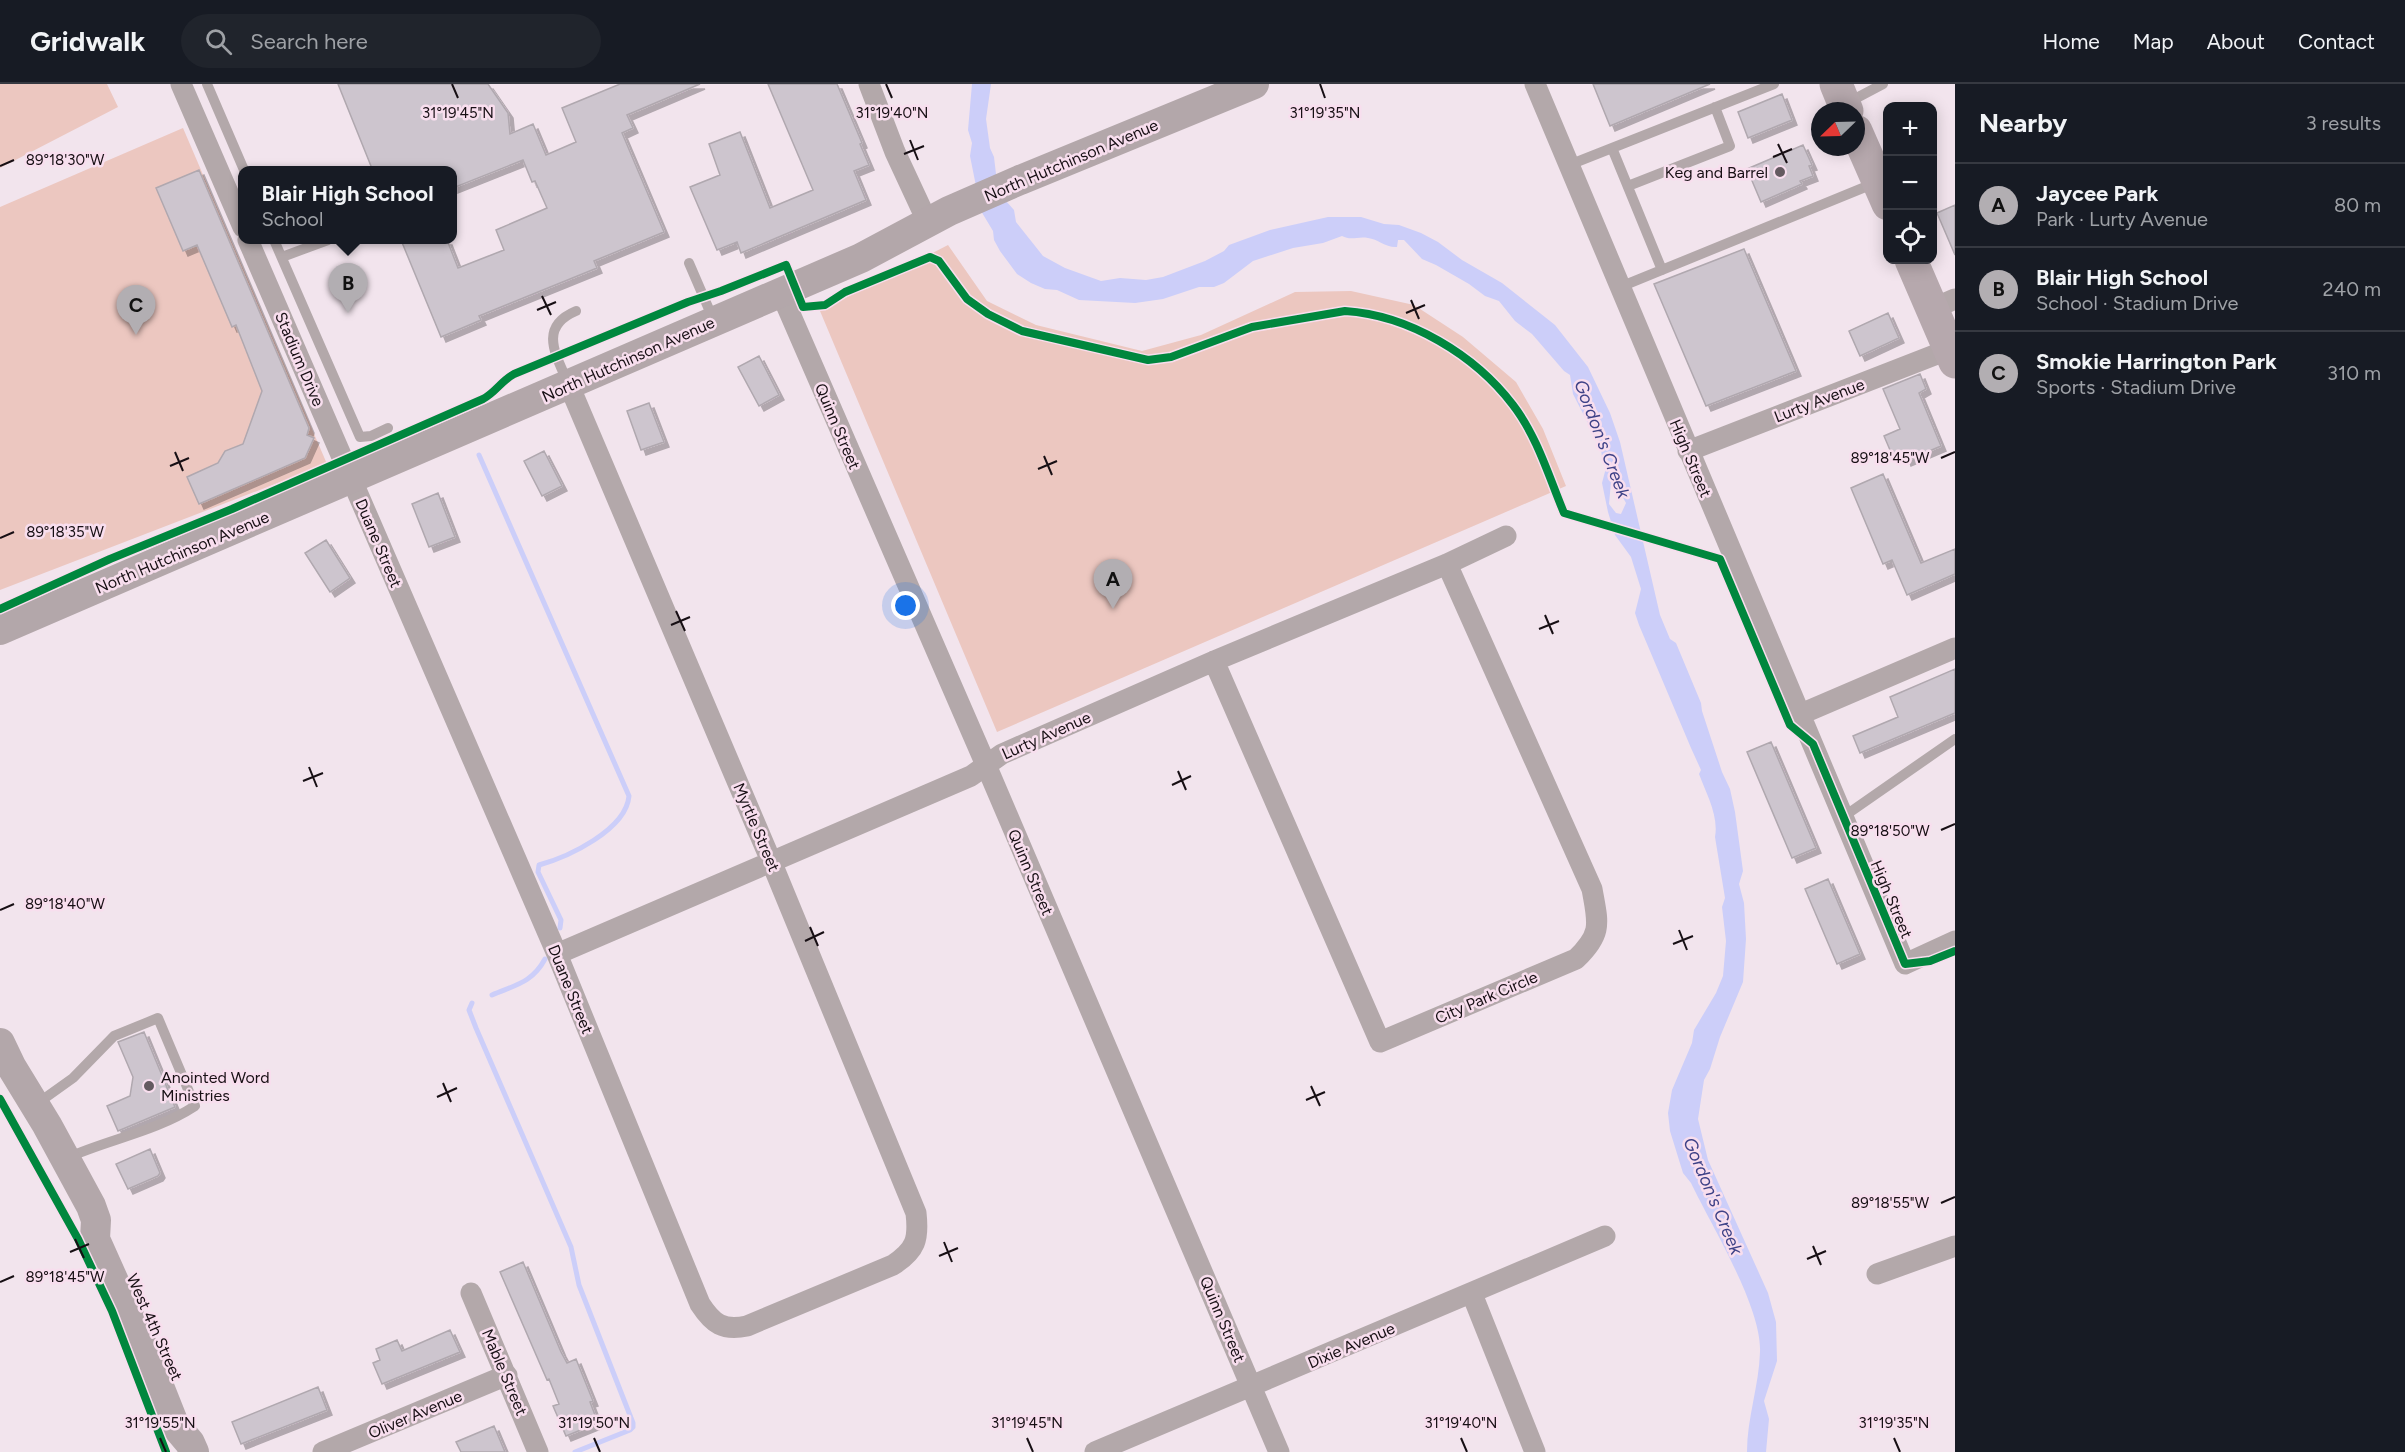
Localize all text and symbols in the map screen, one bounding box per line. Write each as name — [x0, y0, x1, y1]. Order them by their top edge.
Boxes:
search box — [181, 14, 601, 68]
text: Gridwalk — [30, 24, 145, 58]
icon: search — [202, 25, 235, 58]
text: Search here — [250, 28, 368, 55]
text: Home — [2043, 29, 2100, 54]
text: Map — [2133, 29, 2174, 54]
text: About — [2207, 29, 2265, 54]
text: Contact — [2298, 29, 2375, 54]
north arrow — [1811, 102, 1865, 156]
map controls — [1883, 102, 1937, 264]
button: + — [1883, 102, 1937, 156]
text: 31°19'45"N — [422, 104, 494, 122]
text: 31°19'40"N — [856, 104, 928, 122]
text: 31°19'35"N — [1290, 104, 1360, 122]
text: Nearby — [1979, 107, 2067, 139]
text: 3 results — [2306, 111, 2381, 135]
street label: North Hutchinson Avenue — [981, 115, 1161, 206]
text: 89°18'30"W — [26, 151, 105, 169]
button: − — [1883, 156, 1937, 210]
place label: Keg and Barrel — [1665, 163, 1768, 182]
marker: Keg and Barrel — [1773, 165, 1787, 179]
popup — [238, 166, 457, 244]
text: Blair High School — [261, 180, 434, 207]
text: Jaycee Park — [2036, 180, 2158, 207]
text: A — [1991, 193, 2006, 217]
text: 80 m — [2334, 193, 2381, 217]
text: School — [261, 207, 323, 231]
text: Park · Lurty Avenue — [2036, 207, 2208, 231]
button: locate — [1883, 210, 1937, 264]
pin: B — [328, 264, 368, 313]
text: Blair High School — [2036, 264, 2208, 291]
text: B — [1992, 277, 2005, 301]
text: 240 m — [2323, 277, 2381, 301]
pin: C — [116, 286, 156, 335]
text: School · Stadium Drive — [2036, 291, 2239, 315]
street label: Stadium Drive — [271, 309, 328, 409]
street label: North Hutchinson Avenue — [539, 313, 718, 406]
text: Smokie Harrington Park — [2036, 348, 2277, 375]
text: C — [1991, 361, 2006, 385]
text: 310 m — [2327, 361, 2381, 385]
street label: Lurty Avenue — [1771, 374, 1867, 426]
text: Sports · Stadium Drive — [2036, 375, 2236, 399]
water label: Gordon's Creek — [1569, 377, 1635, 503]
street label: Quinn Street — [811, 380, 864, 472]
street label: High Street — [1666, 416, 1715, 500]
text: 89°18'45"W — [1851, 449, 1930, 467]
street label: Duane Street — [351, 496, 406, 590]
street label: North Hutchinson Avenue — [92, 507, 272, 598]
text: 89°18'35"W — [26, 523, 104, 541]
pin: A — [1094, 560, 1132, 609]
your location — [891, 591, 920, 620]
street label: Lurty Avenue — [999, 707, 1094, 763]
street label: Myrtle Street — [729, 780, 784, 874]
text: 89°18'50"W — [1850, 822, 1930, 840]
street label: Quinn Street — [1004, 826, 1057, 918]
street label: High Street — [1867, 857, 1916, 941]
text: 89°18'40"W — [25, 895, 105, 913]
street label: Duane Street — [544, 942, 597, 1037]
street label: City Park Circle — [1432, 967, 1541, 1028]
place label: Anointed Word Ministries — [161, 1068, 270, 1105]
marker: Anointed Word Ministries — [142, 1079, 156, 1093]
water label: Gordon's Creek — [1678, 1134, 1748, 1259]
text: 89°18'55"W — [1851, 1194, 1930, 1212]
text: 89°18'45"W — [26, 1268, 105, 1286]
street label: West 4th Street — [123, 1271, 187, 1383]
street label: Quinn Street — [1196, 1273, 1249, 1365]
street label: Dixie Avenue — [1305, 1318, 1398, 1372]
street label: Mable Street — [478, 1326, 531, 1418]
street label: Oliver Avenue — [365, 1386, 465, 1443]
text: 31°19'55"N — [124, 1414, 196, 1432]
text: 31°19'50"N — [558, 1414, 630, 1432]
text: 31°19'45"N — [991, 1414, 1063, 1432]
text: 31°19'40"N — [1425, 1414, 1497, 1432]
text: 31°19'35"N — [1859, 1414, 1929, 1432]

